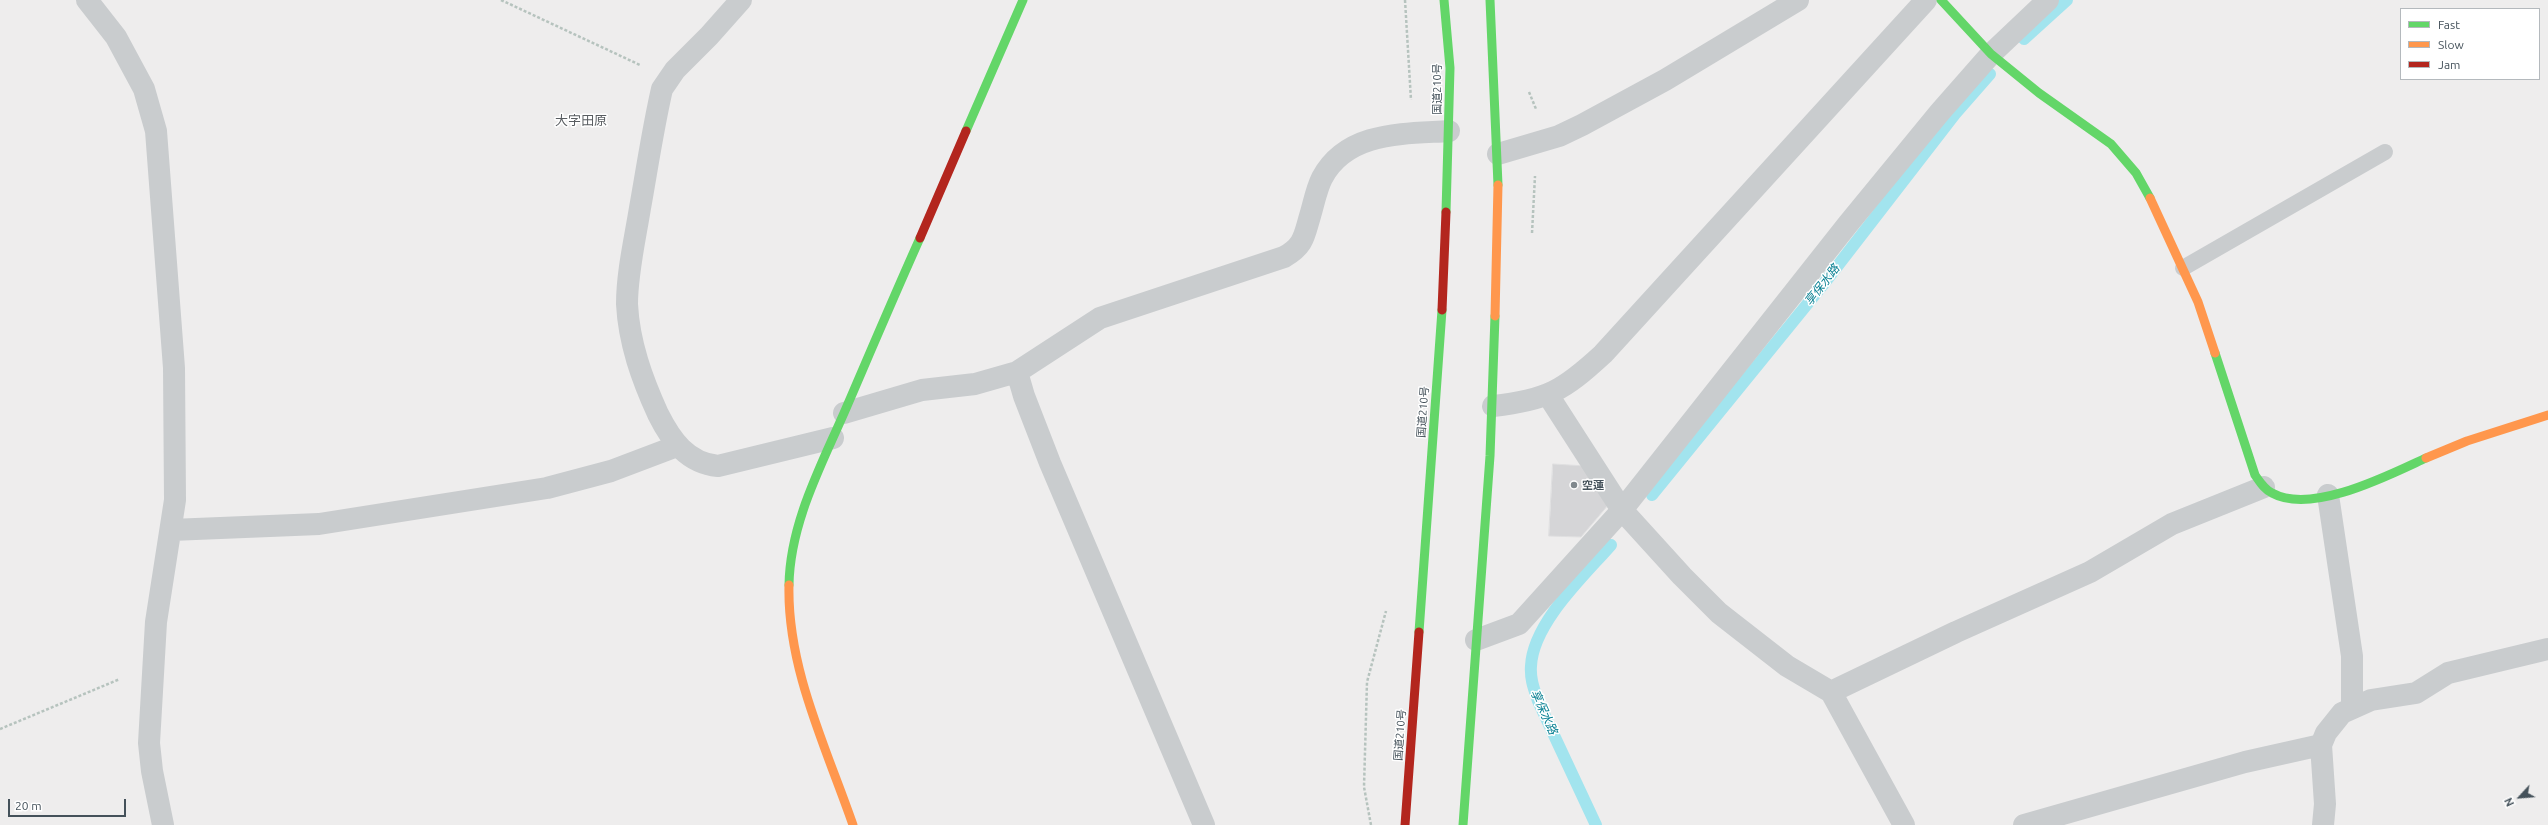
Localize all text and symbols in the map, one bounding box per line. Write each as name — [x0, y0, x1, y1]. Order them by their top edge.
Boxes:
legend — [2400, 8, 2540, 80]
text: Fast — [2438, 18, 2460, 31]
text: Slow — [2438, 38, 2464, 51]
text: Jam — [2438, 58, 2460, 71]
street label: 国道210号 — [1430, 63, 1444, 115]
district label: 大字田原 — [555, 113, 607, 129]
water label: 享保水路 — [1802, 262, 1842, 308]
street label: 国道210号 — [1415, 386, 1431, 438]
place label: 空蓮 — [1582, 478, 1604, 492]
marker: 空蓮 — [1569, 480, 1579, 490]
water label: 享保水路 — [1528, 687, 1560, 737]
street label: 国道210号 — [1392, 709, 1408, 761]
north arrow — [2500, 777, 2540, 817]
scale bar — [10, 791, 128, 817]
text: N — [2502, 796, 2516, 809]
text: 20 m — [15, 799, 42, 812]

